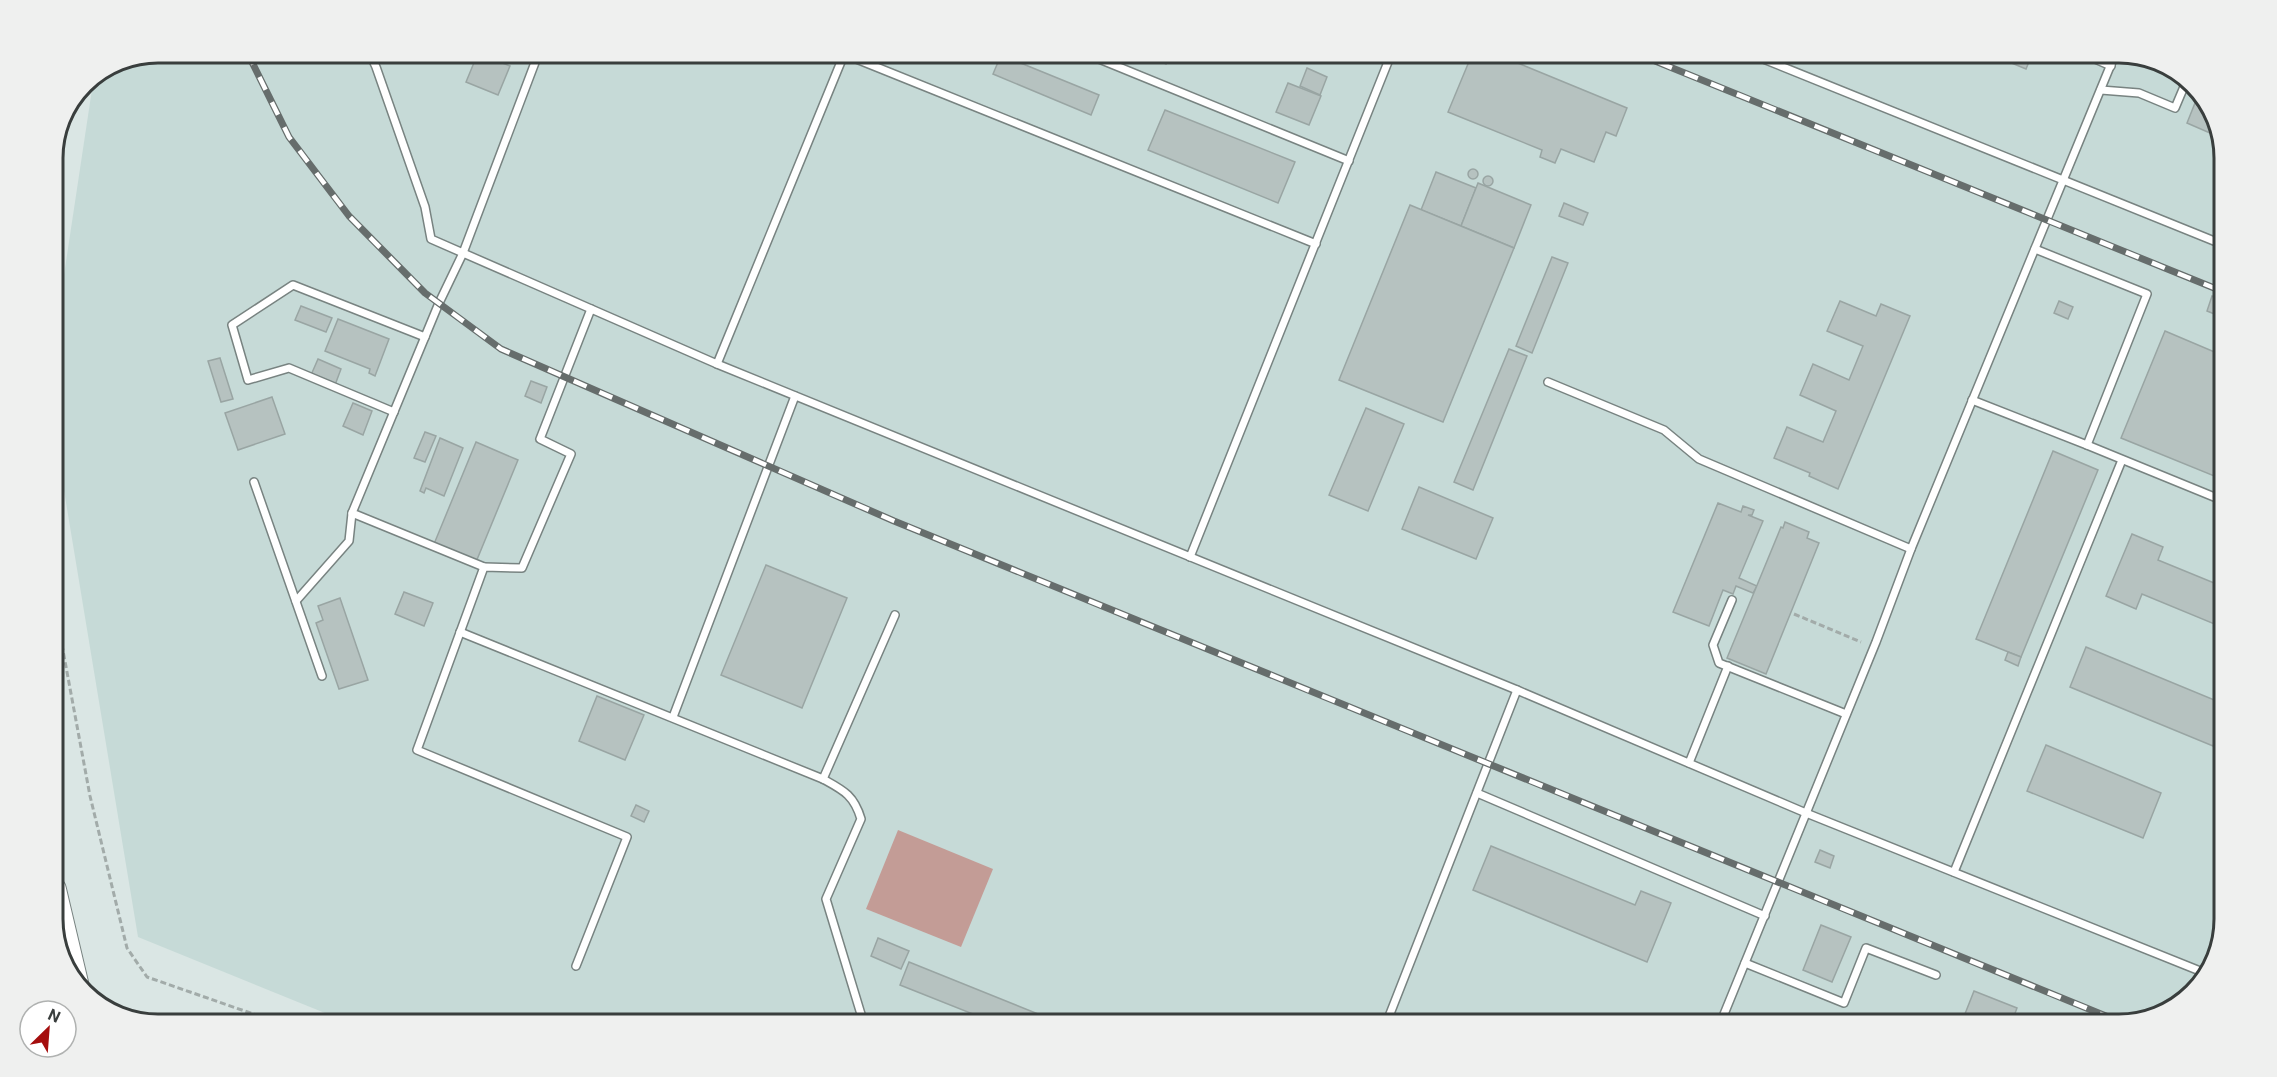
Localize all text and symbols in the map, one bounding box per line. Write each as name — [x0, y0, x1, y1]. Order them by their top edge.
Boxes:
north arrow — [18, 999, 78, 1059]
text: N — [45, 1005, 63, 1027]

